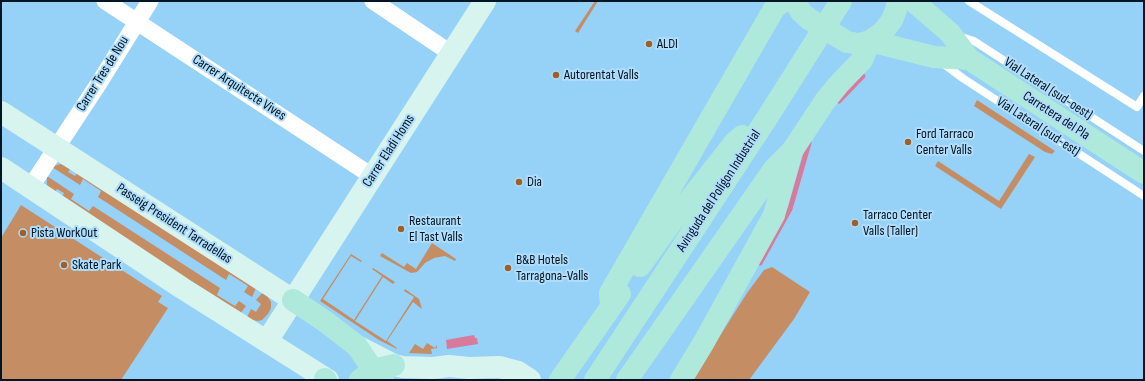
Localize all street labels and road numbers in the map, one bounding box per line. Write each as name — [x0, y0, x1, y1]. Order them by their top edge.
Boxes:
street label: Carrer Tres de Nou — [73, 33, 133, 115]
street label: Carrer Arquitecte Vives — [189, 52, 289, 124]
street label: Vial Lateral (sud-oest) — [1001, 54, 1095, 124]
street label: Carretera del Pla — [1019, 88, 1093, 144]
street label: Vial Lateral (sud-est) — [993, 94, 1083, 160]
street label: Carrer Eladi Homs — [359, 112, 419, 190]
street label: Avinguda del Polígon Industrial — [673, 127, 765, 255]
street label: Passeig President Tarradellas — [113, 180, 235, 268]

